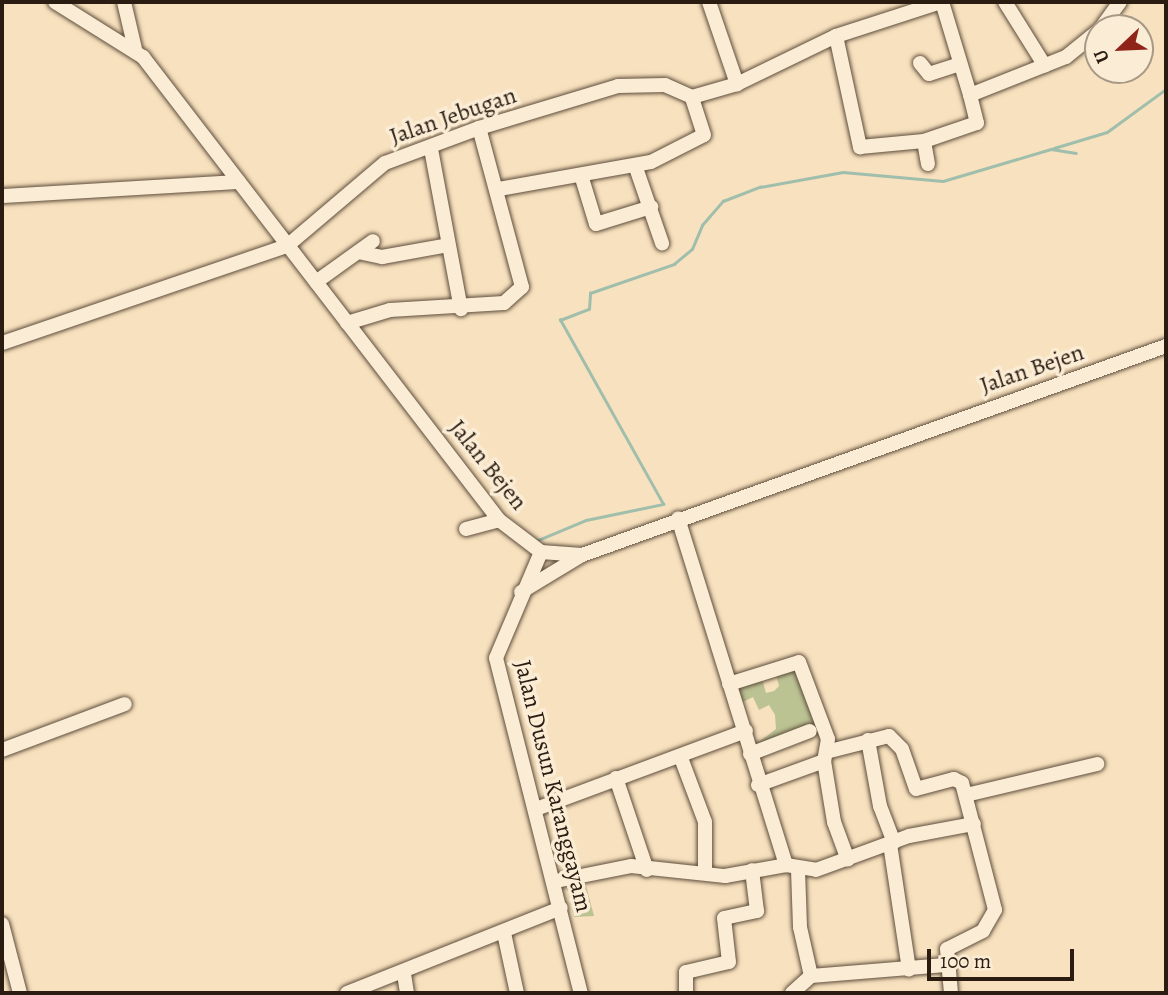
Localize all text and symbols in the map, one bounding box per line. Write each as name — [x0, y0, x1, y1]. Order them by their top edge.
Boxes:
north arrow — [1084, 14, 1154, 84]
text: U — [1087, 46, 1116, 67]
street label: Jalan Jebugan — [386, 81, 520, 151]
street label: Jalan Bejen — [976, 338, 1088, 400]
street label: Jalan Bejen — [443, 414, 533, 516]
street label: Jalan Dusun Karanggayam — [508, 657, 598, 915]
scale bar — [930, 936, 1077, 980]
text: 100 m — [940, 947, 991, 975]

